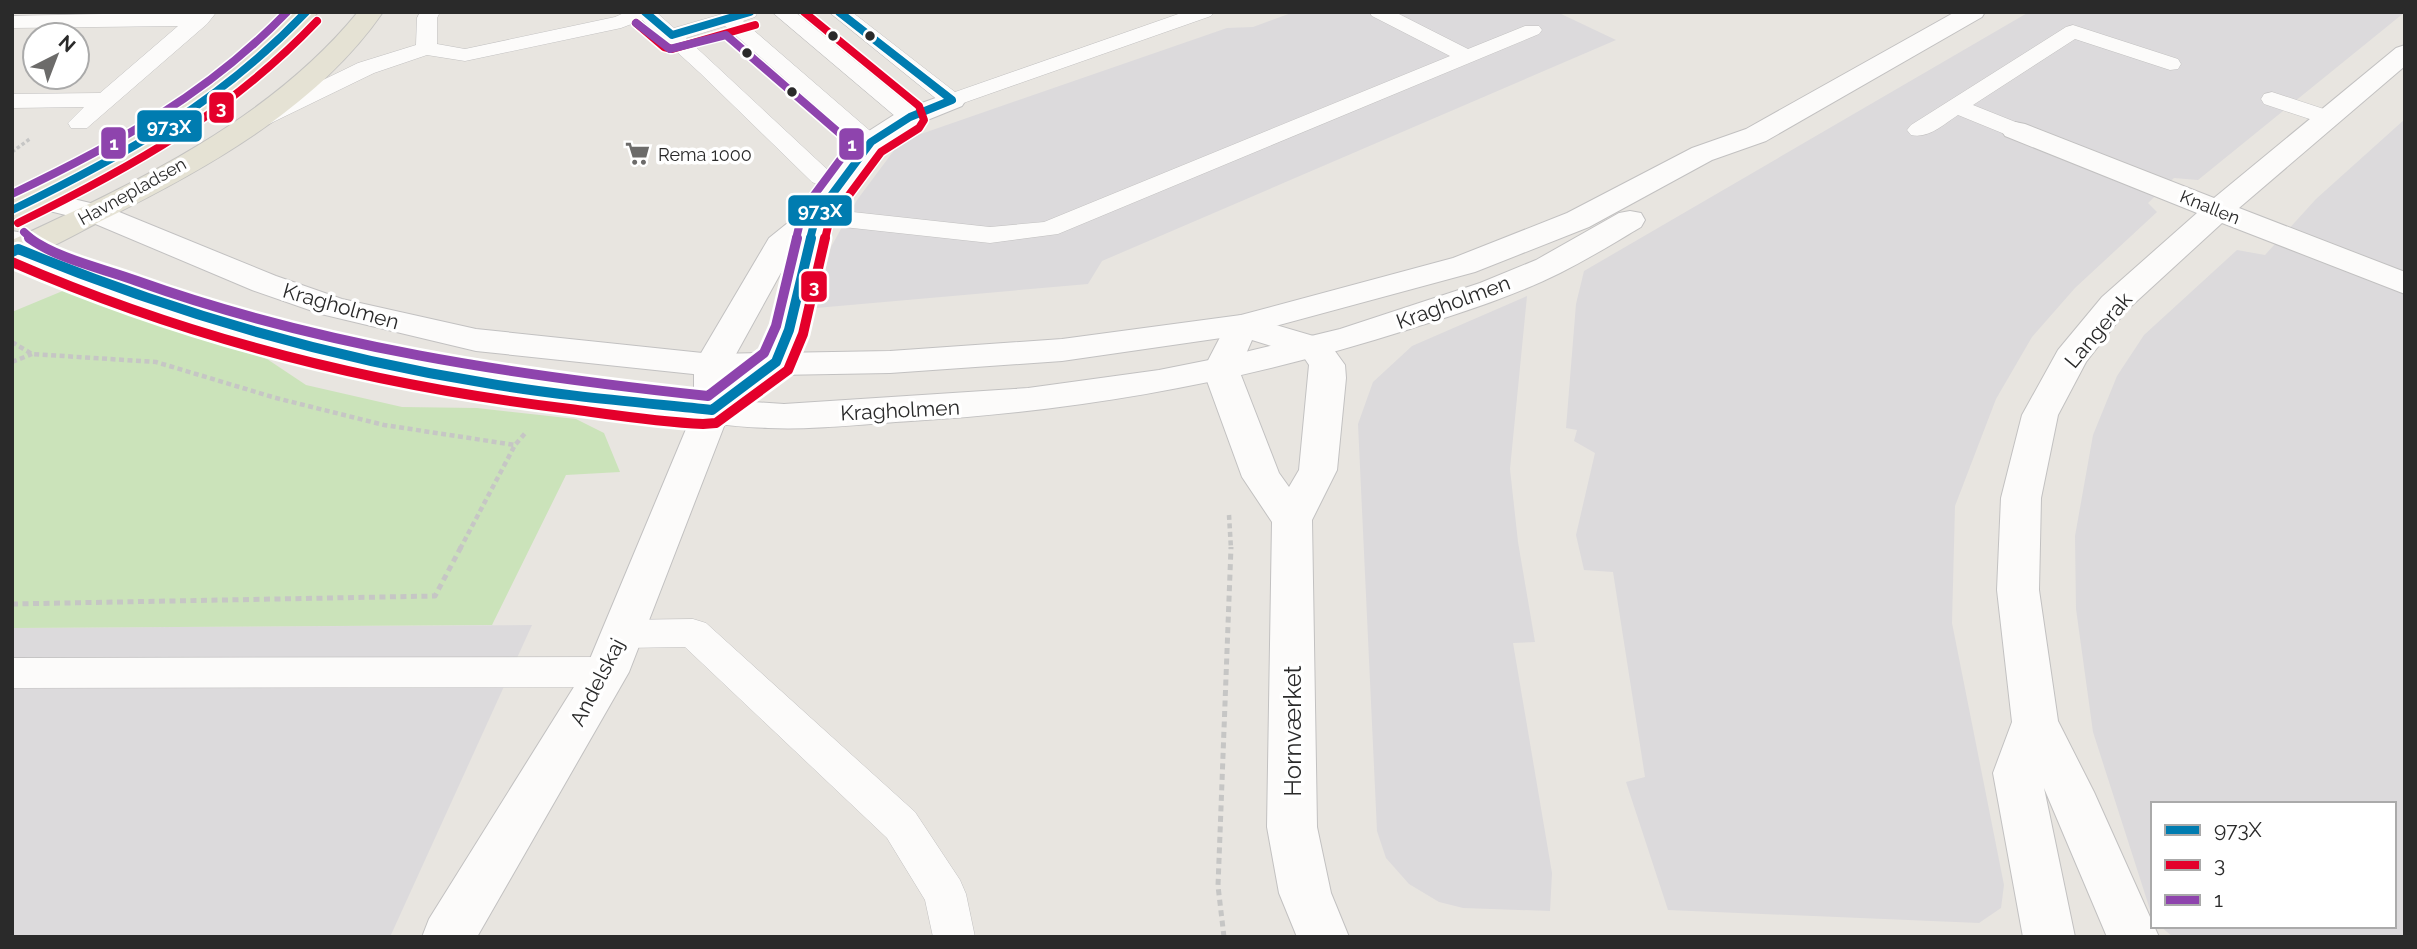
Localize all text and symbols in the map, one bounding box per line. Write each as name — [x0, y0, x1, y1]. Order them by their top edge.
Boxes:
north arrow — [21, 21, 91, 91]
unlabelled marker — [826, 29, 840, 43]
unlabelled marker — [863, 29, 877, 43]
text: N — [55, 30, 80, 56]
unlabelled marker — [740, 46, 754, 60]
unlabelled marker — [785, 85, 799, 99]
line badge: 3 — [208, 91, 235, 124]
text: 3 — [216, 96, 226, 118]
line badge: 973X — [136, 109, 203, 143]
text: 973X — [147, 115, 192, 137]
line badge: 1 — [100, 126, 127, 160]
line badge: 1 — [838, 127, 865, 161]
text: 1 — [109, 132, 119, 154]
text: 1 — [847, 133, 857, 155]
supermarket icon: Rema 1000 — [624, 140, 652, 168]
place label: Rema 1000 — [658, 144, 752, 165]
street label: Havnepladsen — [74, 153, 190, 229]
street label: Knallen — [2177, 186, 2243, 228]
line badge: 973X — [787, 194, 853, 227]
text: 973X — [798, 199, 843, 221]
line badge: 3 — [800, 270, 828, 303]
street label: Kragholmen — [1393, 270, 1513, 334]
text: 3 — [809, 275, 819, 297]
street label: Kragholmen — [280, 278, 402, 334]
street label: Langerak — [2059, 287, 2137, 373]
street label: Kragholmen — [840, 394, 960, 426]
street label: Andelskaj — [564, 634, 630, 730]
street label: Hornværket — [1278, 665, 1307, 797]
legend — [2151, 802, 2396, 928]
text: 973X — [2214, 817, 2263, 842]
text: 3 — [2214, 852, 2225, 877]
text: 1 — [2214, 887, 2223, 912]

